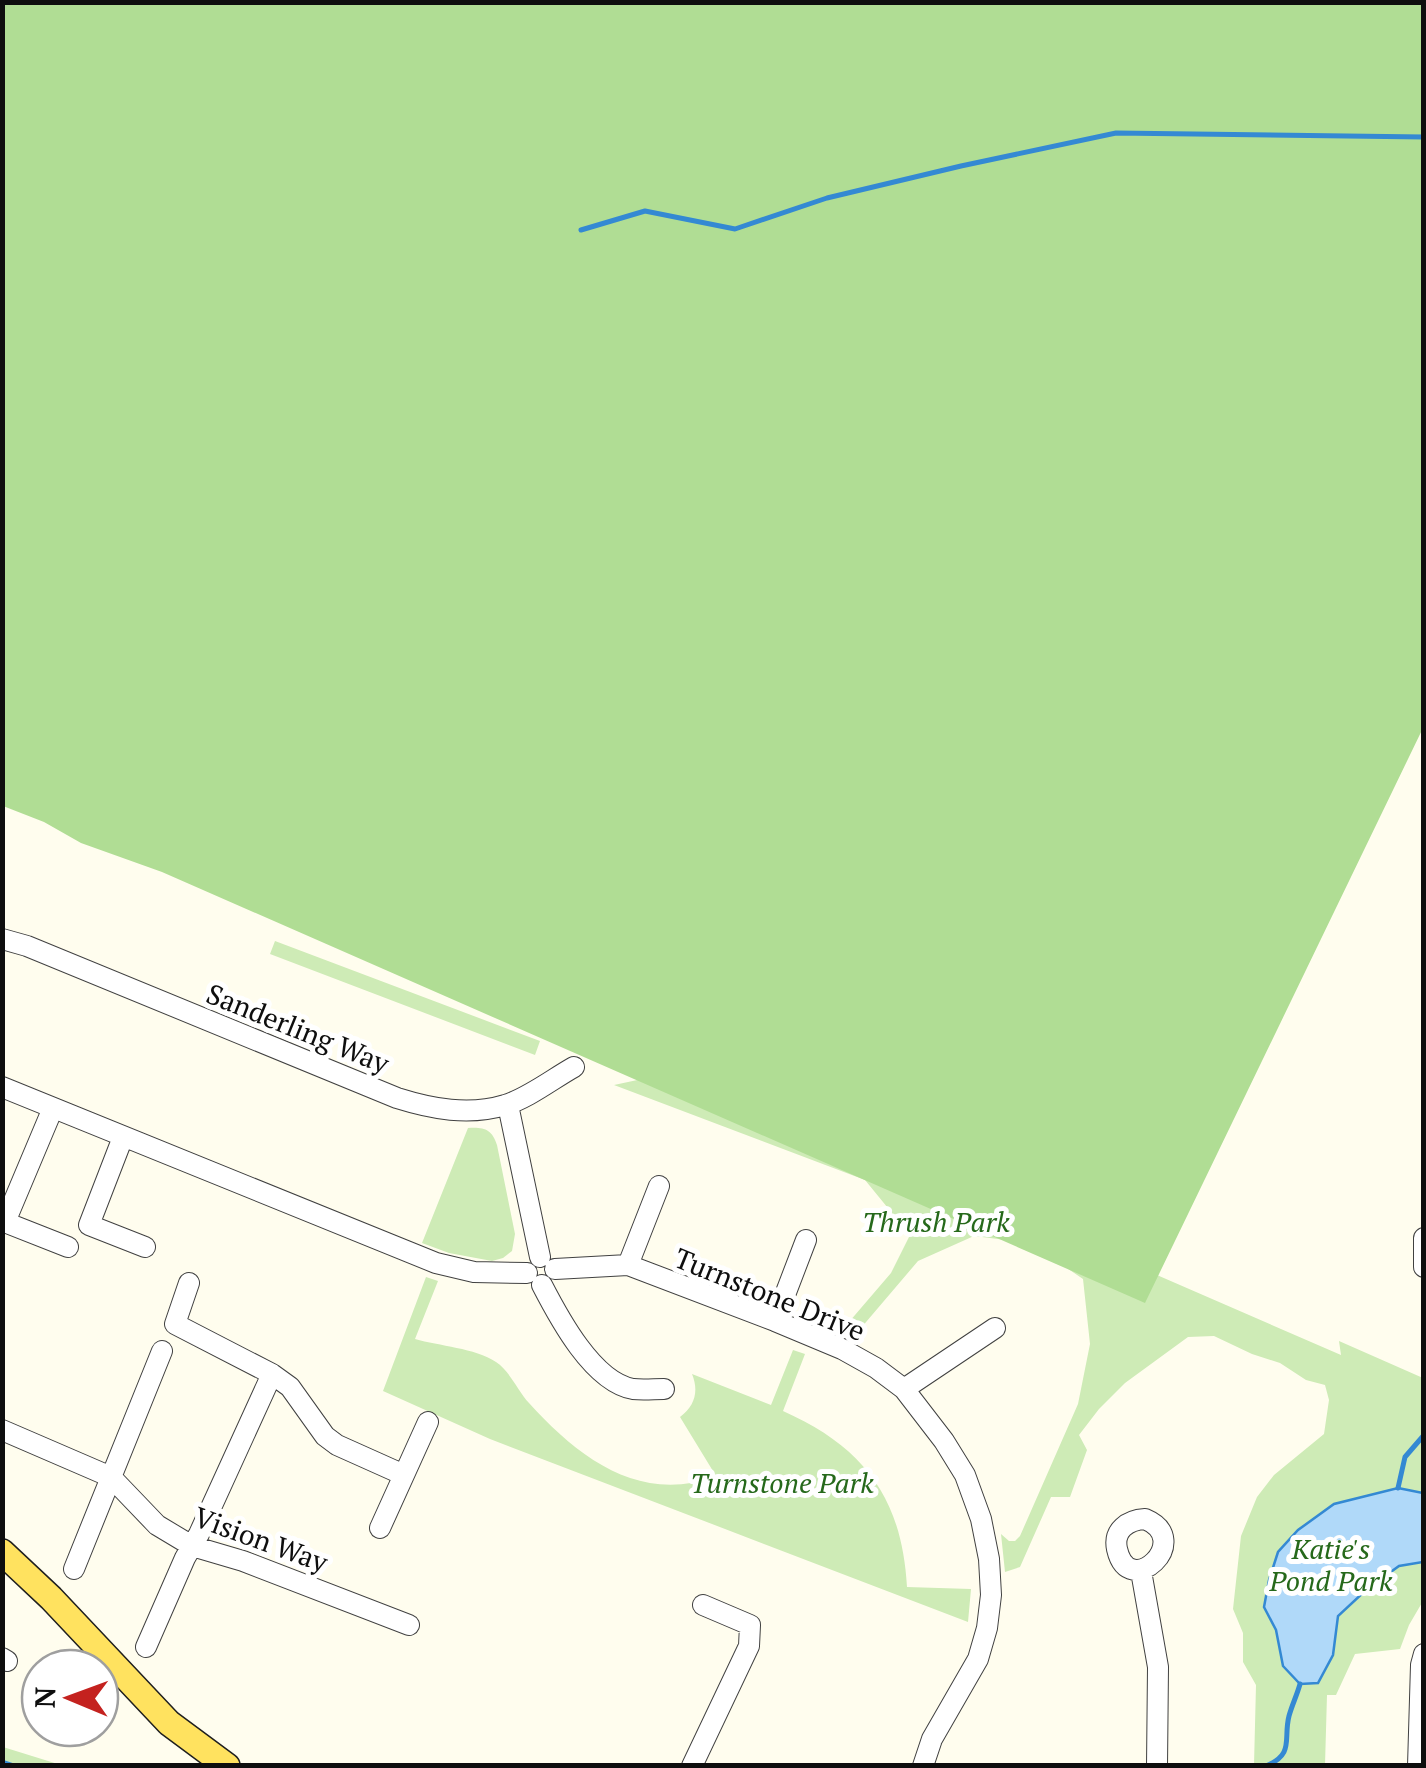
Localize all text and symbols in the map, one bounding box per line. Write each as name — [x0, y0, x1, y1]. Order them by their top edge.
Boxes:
street label: Sanderling Way — [201, 975, 396, 1082]
park label: Thrush Park — [862, 1203, 1010, 1240]
street label: Turnstone Drive — [669, 1239, 871, 1349]
park label: Turnstone Park — [690, 1464, 874, 1501]
street label: Vision Way — [189, 1498, 334, 1581]
park label: Katie's Pond Park — [1269, 1530, 1393, 1599]
north arrow — [20, 1648, 120, 1748]
text: N — [26, 1687, 63, 1708]

